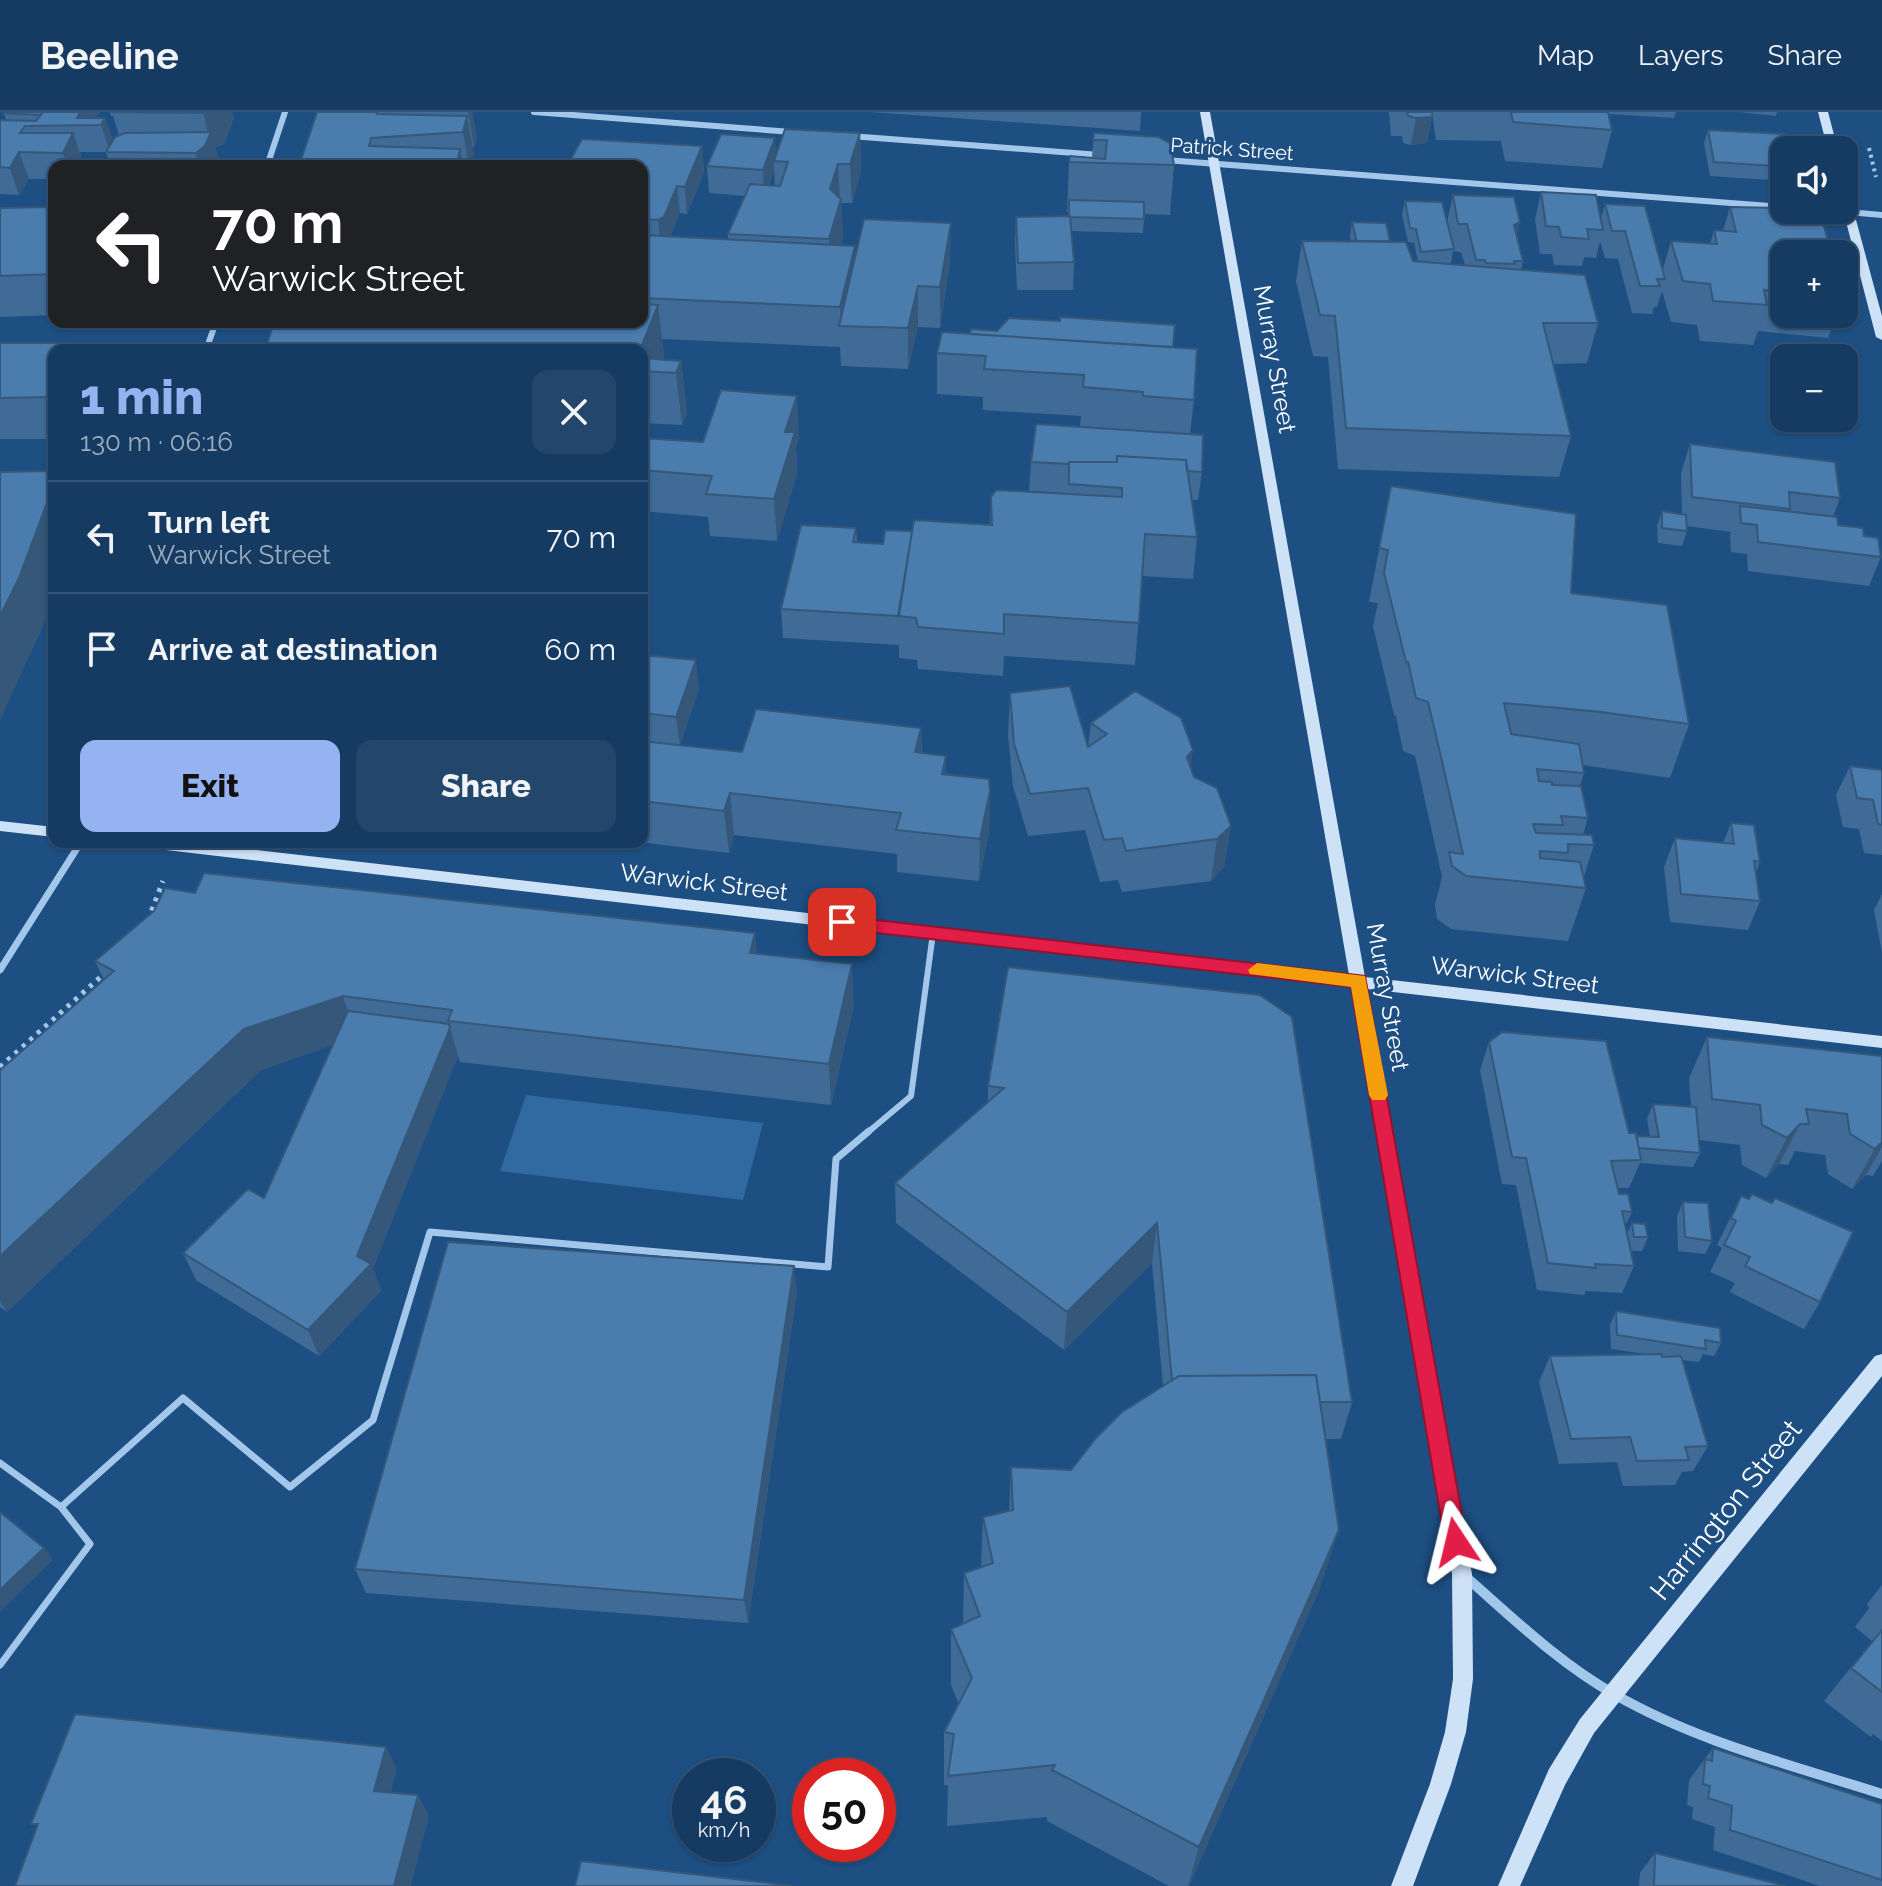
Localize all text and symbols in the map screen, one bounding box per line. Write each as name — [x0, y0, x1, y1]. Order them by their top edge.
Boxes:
text: Beeline — [40, 33, 179, 78]
text: Map — [1537, 39, 1594, 72]
text: Layers — [1638, 39, 1724, 72]
text: Share — [1768, 39, 1842, 72]
street label: Patrick Street — [1170, 133, 1295, 165]
map controls — [1770, 136, 1858, 432]
button: sound — [1770, 136, 1858, 224]
text: 70 m — [212, 190, 343, 256]
icon: left — [80, 192, 184, 296]
button: + — [1770, 240, 1858, 328]
text: Warwick Street — [212, 257, 465, 299]
street label: Murray Street — [1248, 283, 1302, 435]
button: − — [1770, 344, 1858, 432]
text: 1 min — [80, 369, 203, 425]
button: close — [532, 370, 616, 454]
text: 130 m · 06:16 — [80, 427, 233, 457]
text: Turn left — [148, 505, 270, 540]
icon: left — [80, 515, 124, 559]
text: 70 m — [546, 520, 616, 555]
text: Warwick Street — [148, 540, 331, 570]
icon: arrive — [80, 627, 124, 671]
text: Arrive at destination — [148, 632, 438, 667]
text: 60 m — [544, 632, 616, 667]
button: Exit — [80, 740, 340, 832]
button: Share — [356, 740, 616, 832]
street label: Warwick Street — [619, 857, 789, 907]
pin — [808, 888, 876, 956]
icon: arrive — [820, 900, 864, 944]
street label: Murray Street — [1361, 921, 1415, 1073]
street label: Warwick Street — [1430, 950, 1600, 1000]
street label: Harrington Street — [1643, 1413, 1809, 1607]
position arrow — [1414, 1500, 1498, 1584]
speed limit sign: 50 — [792, 1758, 896, 1862]
text: 46 — [700, 1776, 748, 1823]
text: km/h — [698, 1818, 750, 1842]

